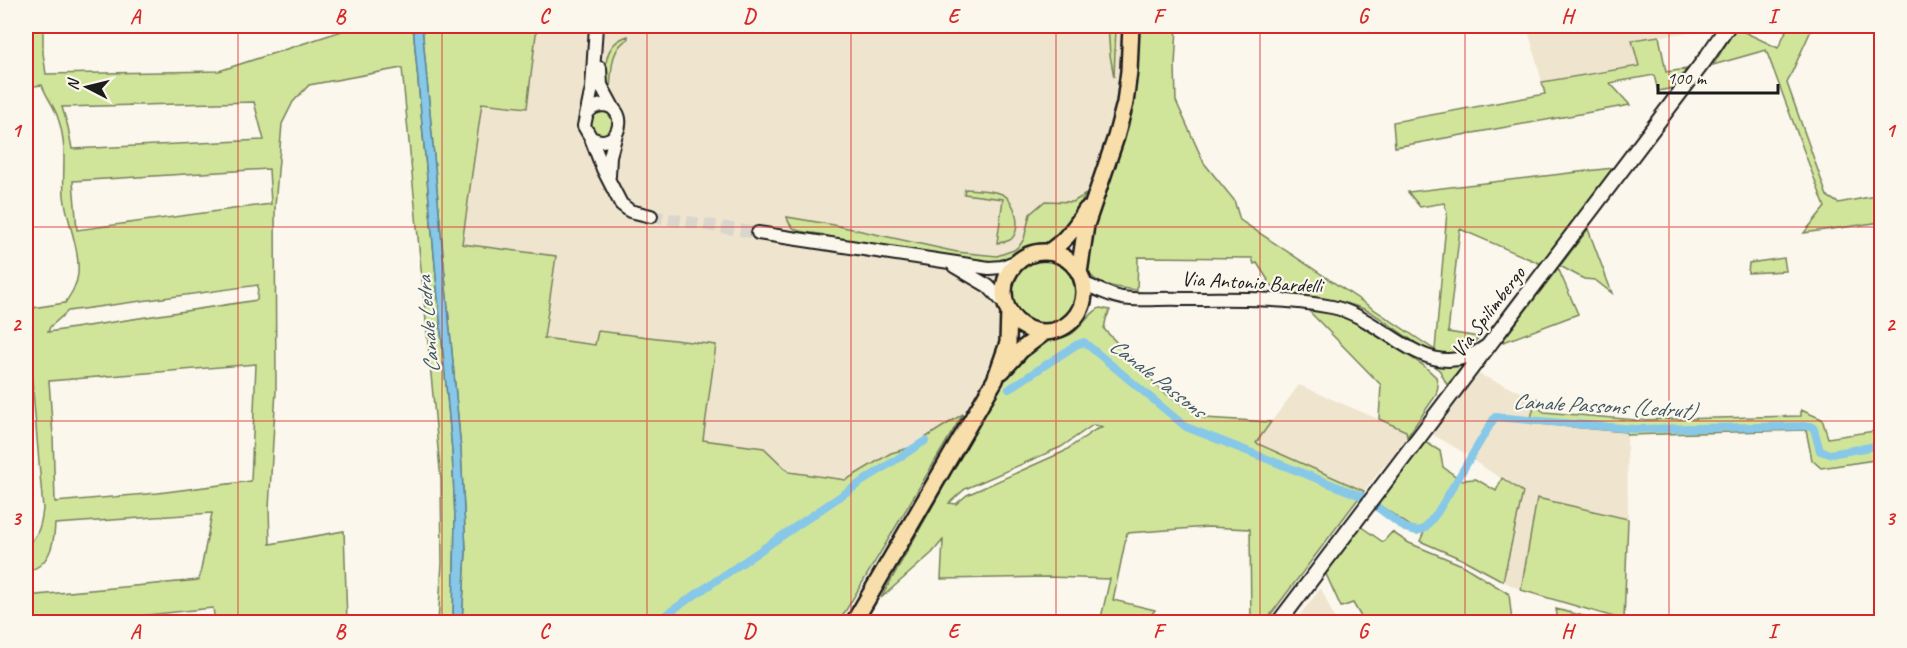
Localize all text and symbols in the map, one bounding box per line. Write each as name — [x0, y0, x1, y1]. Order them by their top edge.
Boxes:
text: A — [130, 4, 142, 29]
text: B — [335, 4, 347, 29]
text: C — [539, 4, 551, 29]
text: D — [743, 4, 757, 29]
text: E — [948, 4, 962, 29]
text: F — [1153, 4, 1167, 29]
text: G — [1358, 4, 1371, 29]
text: H — [1561, 4, 1576, 29]
text: I — [1768, 4, 1781, 29]
north arrow — [57, 57, 117, 117]
scale bar — [1658, 57, 1778, 95]
text: 100 m — [1667, 67, 1708, 89]
text: N — [63, 76, 84, 91]
text: 1 — [12, 118, 23, 143]
text: 1 — [1886, 118, 1897, 143]
street label: Via Spilimbergo — [1445, 260, 1532, 363]
street label: Via Antonio Bardelli — [1181, 265, 1326, 299]
water label: Canale Ledra — [410, 273, 446, 374]
text: 2 — [12, 312, 23, 337]
text: 2 — [1886, 312, 1897, 337]
water label: Canale Passons — [1104, 332, 1214, 426]
water label: Canale Passons (Ledrut) — [1512, 387, 1700, 425]
text: 3 — [12, 506, 23, 531]
text: 3 — [1886, 506, 1897, 531]
text: A — [130, 619, 142, 644]
text: B — [335, 619, 347, 644]
text: C — [539, 619, 551, 644]
text: D — [743, 619, 757, 644]
text: E — [948, 619, 962, 644]
text: F — [1153, 619, 1167, 644]
text: G — [1358, 619, 1371, 644]
text: H — [1561, 619, 1576, 644]
text: I — [1768, 619, 1781, 644]

